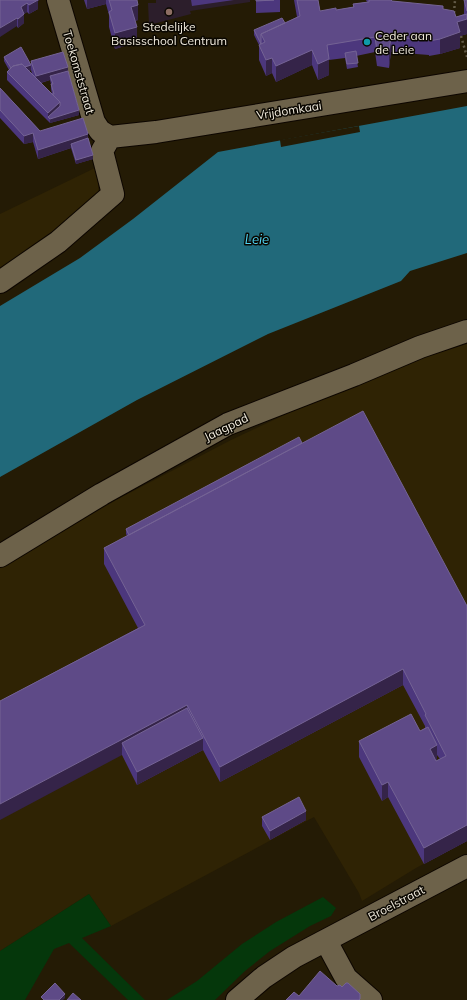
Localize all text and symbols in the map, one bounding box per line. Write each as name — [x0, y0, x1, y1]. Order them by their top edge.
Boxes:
marker: Stedelijke Basisschool Centrum — [164, 7, 174, 17]
place label: Stedelijke Basisschool Centrum — [111, 19, 227, 48]
street label: Toekomststraat — [60, 28, 98, 116]
place label: Ceder aan de Leie — [375, 28, 432, 57]
marker: Ceder aan de Leie — [362, 37, 372, 47]
street label: Vrijdomkaai — [255, 97, 323, 123]
water label: Leie — [245, 231, 269, 247]
street label: Jaagpad — [202, 410, 250, 444]
street label: Broelstraat — [365, 882, 427, 924]

